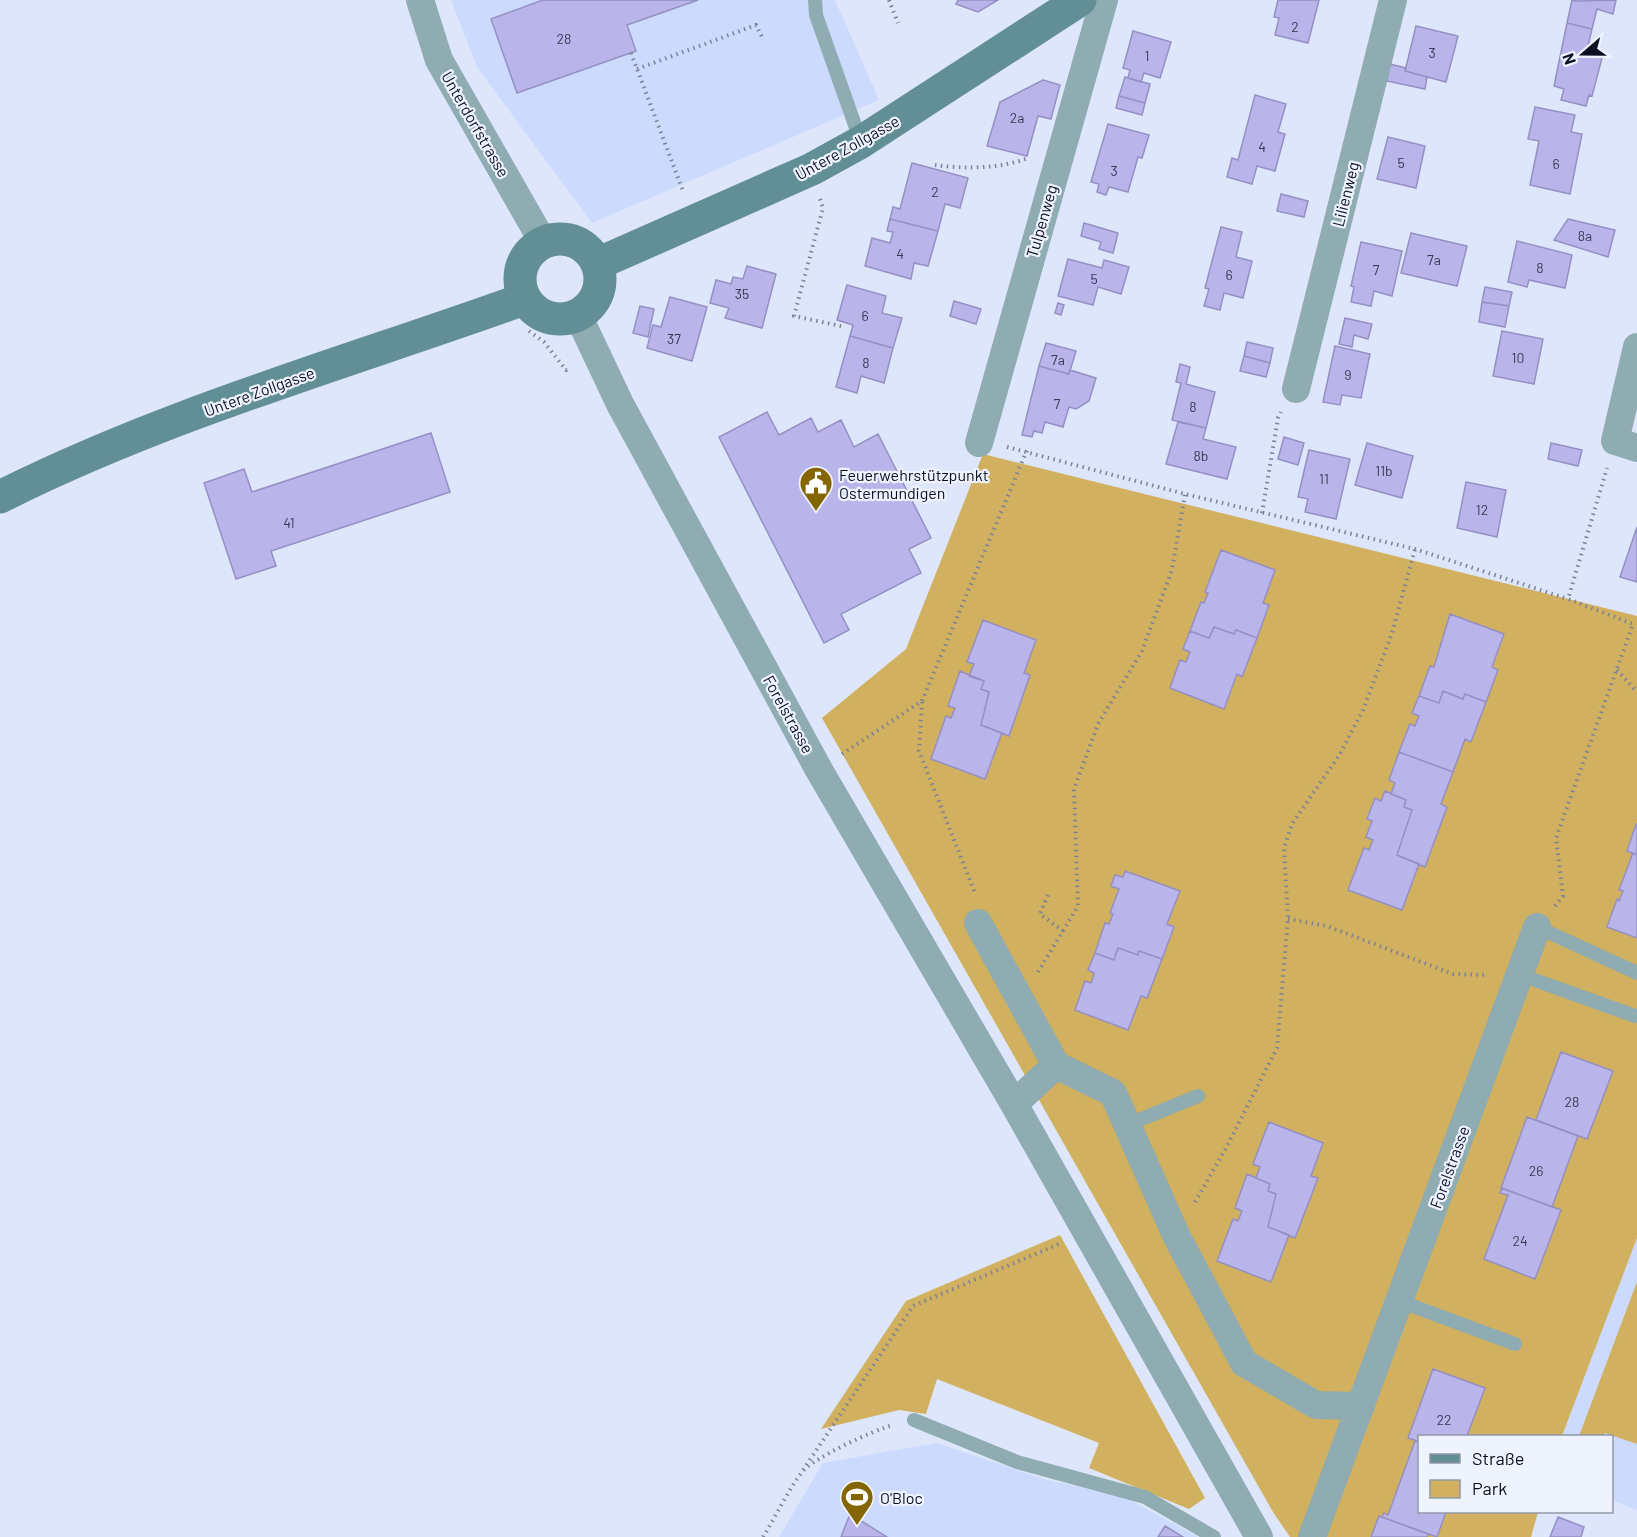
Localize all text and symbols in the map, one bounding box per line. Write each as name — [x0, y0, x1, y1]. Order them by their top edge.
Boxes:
house number: 2 — [1291, 18, 1299, 35]
north arrow — [1553, 24, 1613, 84]
house number: 28 — [557, 30, 571, 47]
house number: 3 — [1428, 44, 1436, 61]
house number: 1 — [1145, 47, 1149, 64]
text: N — [1558, 51, 1579, 68]
street label: Unterdorfstrasse — [438, 68, 514, 180]
house number: 2a — [1010, 109, 1024, 126]
street label: Untere Zollgasse — [792, 111, 902, 183]
house number: 4 — [1258, 138, 1266, 155]
house number: 5 — [1397, 154, 1405, 171]
house number: 6 — [1552, 155, 1560, 172]
street label: Lilienweg — [1328, 160, 1362, 228]
house number: 3 — [1110, 162, 1118, 179]
street label: Tulpenweg — [1022, 182, 1060, 260]
house number: 2 — [931, 183, 939, 200]
house number: 8a — [1578, 227, 1592, 244]
house number: 4 — [896, 245, 904, 262]
house number: 7a — [1427, 251, 1441, 268]
house number: 8 — [1536, 259, 1544, 276]
house number: 7 — [1373, 261, 1380, 278]
house number: 6 — [1225, 266, 1233, 283]
house number: 5 — [1090, 270, 1098, 287]
house number: 35 — [735, 285, 749, 302]
house number: 6 — [861, 307, 869, 324]
house number: 37 — [667, 330, 681, 347]
house number: 10 — [1512, 349, 1524, 366]
house number: 7a — [1051, 351, 1065, 368]
house number: 8 — [862, 354, 870, 371]
street label: Untere Zollgasse — [201, 362, 317, 420]
house number: 9 — [1344, 366, 1352, 383]
house number: 7 — [1054, 395, 1061, 412]
house number: 8 — [1189, 398, 1197, 415]
house number: 8b — [1194, 447, 1208, 464]
house number: 11b — [1375, 462, 1393, 479]
public building icon: Feuerwehrstützpunkt Ostermundigen — [798, 465, 834, 512]
place label: Feuerwehrstützpunkt Ostermundigen — [839, 465, 988, 502]
house number: 11 — [1319, 470, 1329, 487]
house number: 12 — [1476, 501, 1488, 518]
house number: 41 — [283, 514, 295, 531]
street label: Forelstrasse — [760, 672, 818, 756]
house number: 28 — [1565, 1093, 1579, 1110]
street label: Forelstrasse — [1425, 1123, 1473, 1211]
house number: 26 — [1529, 1162, 1543, 1179]
house number: 24 — [1512, 1232, 1528, 1249]
house number: 22 — [1436, 1411, 1452, 1428]
legend — [1418, 1435, 1613, 1513]
text: Straße — [1472, 1447, 1524, 1469]
text: Park — [1472, 1477, 1507, 1499]
sports icon: O'Bloc — [839, 1479, 875, 1526]
place label: O'Bloc — [880, 1488, 923, 1507]

